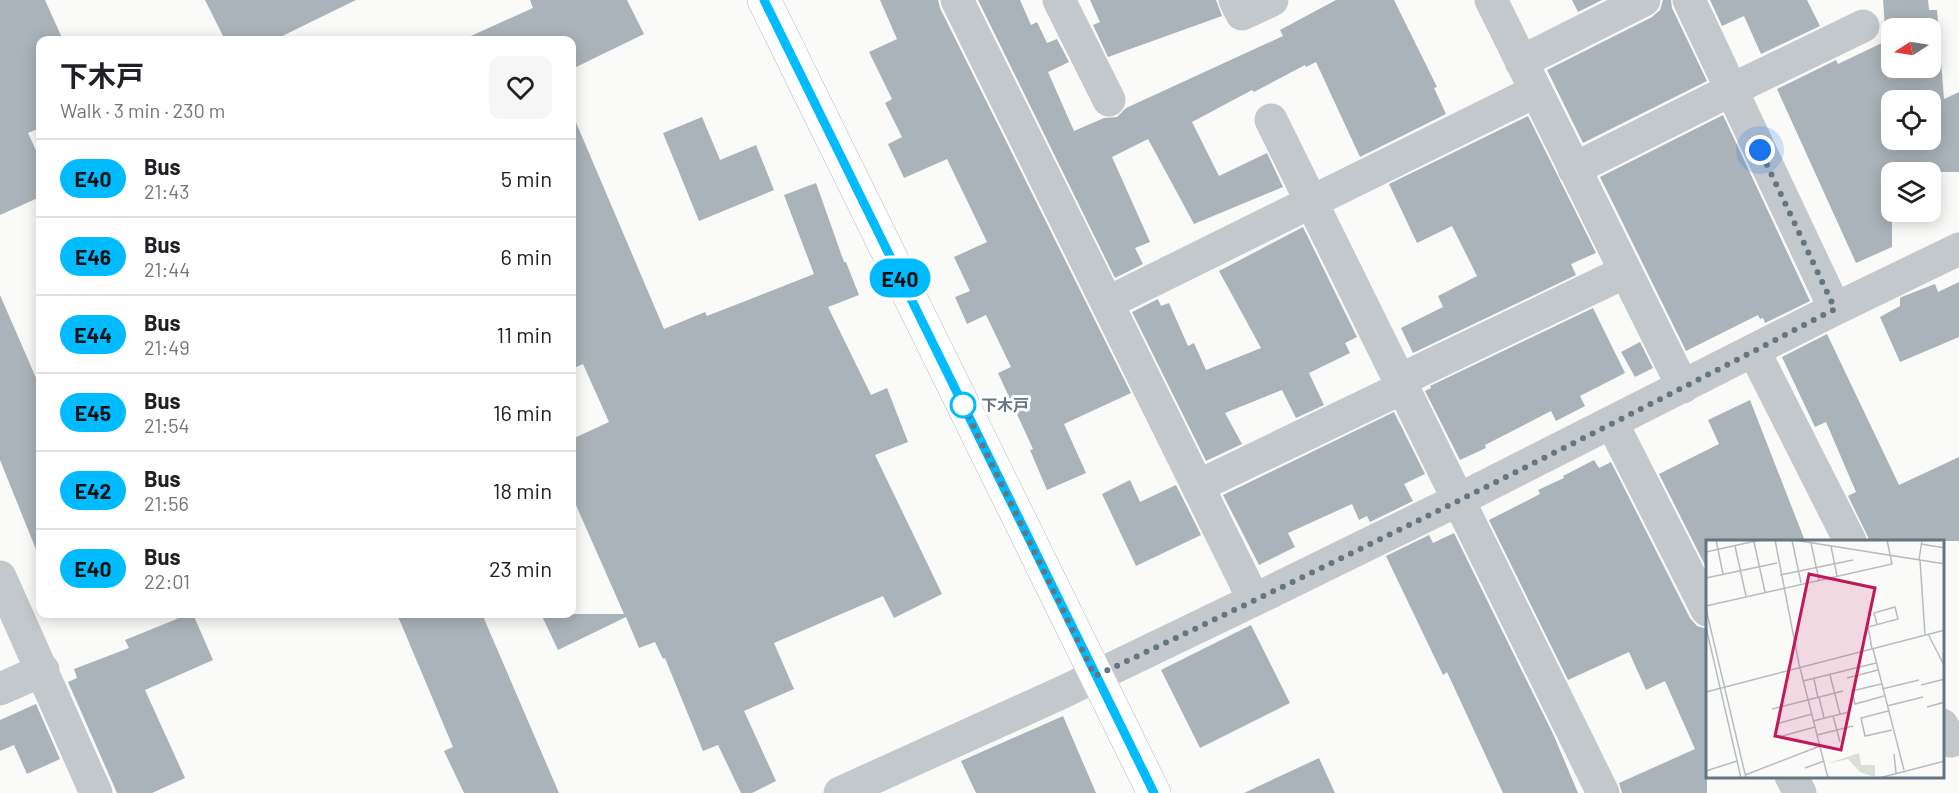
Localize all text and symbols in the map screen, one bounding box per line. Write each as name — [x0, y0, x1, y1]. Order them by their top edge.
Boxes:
north arrow — [1881, 18, 1941, 78]
map controls — [1881, 18, 1941, 222]
button: heart — [489, 56, 552, 119]
text: 下木戸 — [60, 58, 144, 92]
button: locate — [1881, 90, 1941, 150]
text: Walk · 3 min · 230 m — [60, 98, 225, 122]
your location — [1745, 135, 1775, 165]
text: Bus — [144, 153, 181, 179]
button: layers — [1881, 162, 1941, 222]
text: 5 min — [501, 165, 552, 191]
text: E40 — [75, 166, 111, 191]
text: 21:43 — [144, 179, 190, 203]
text: Bus — [144, 231, 181, 257]
text: 6 min — [501, 243, 552, 269]
text: E46 — [75, 244, 111, 269]
text: 21:44 — [144, 257, 190, 281]
line badge: E40 — [866, 258, 934, 298]
text: E40 — [882, 266, 918, 291]
text: Bus — [144, 309, 181, 335]
text: 11 min — [496, 321, 552, 347]
text: E44 — [74, 322, 112, 347]
text: 21:49 — [144, 335, 190, 359]
text: Bus — [144, 387, 181, 413]
marker: 下木戸 — [950, 392, 976, 418]
place label: 下木戸 — [981, 395, 1029, 414]
text: 16 min — [493, 399, 552, 425]
text: E45 — [75, 400, 111, 425]
text: 21:54 — [144, 413, 190, 437]
text: Bus — [144, 465, 181, 491]
text: 18 min — [493, 477, 552, 503]
text: E42 — [75, 478, 111, 503]
text: 21:56 — [144, 491, 189, 515]
inset map — [1706, 540, 1944, 778]
text: Bus — [144, 543, 181, 569]
text: 23 min — [489, 555, 552, 581]
text: E40 — [75, 556, 111, 581]
text: 22:01 — [144, 569, 190, 593]

